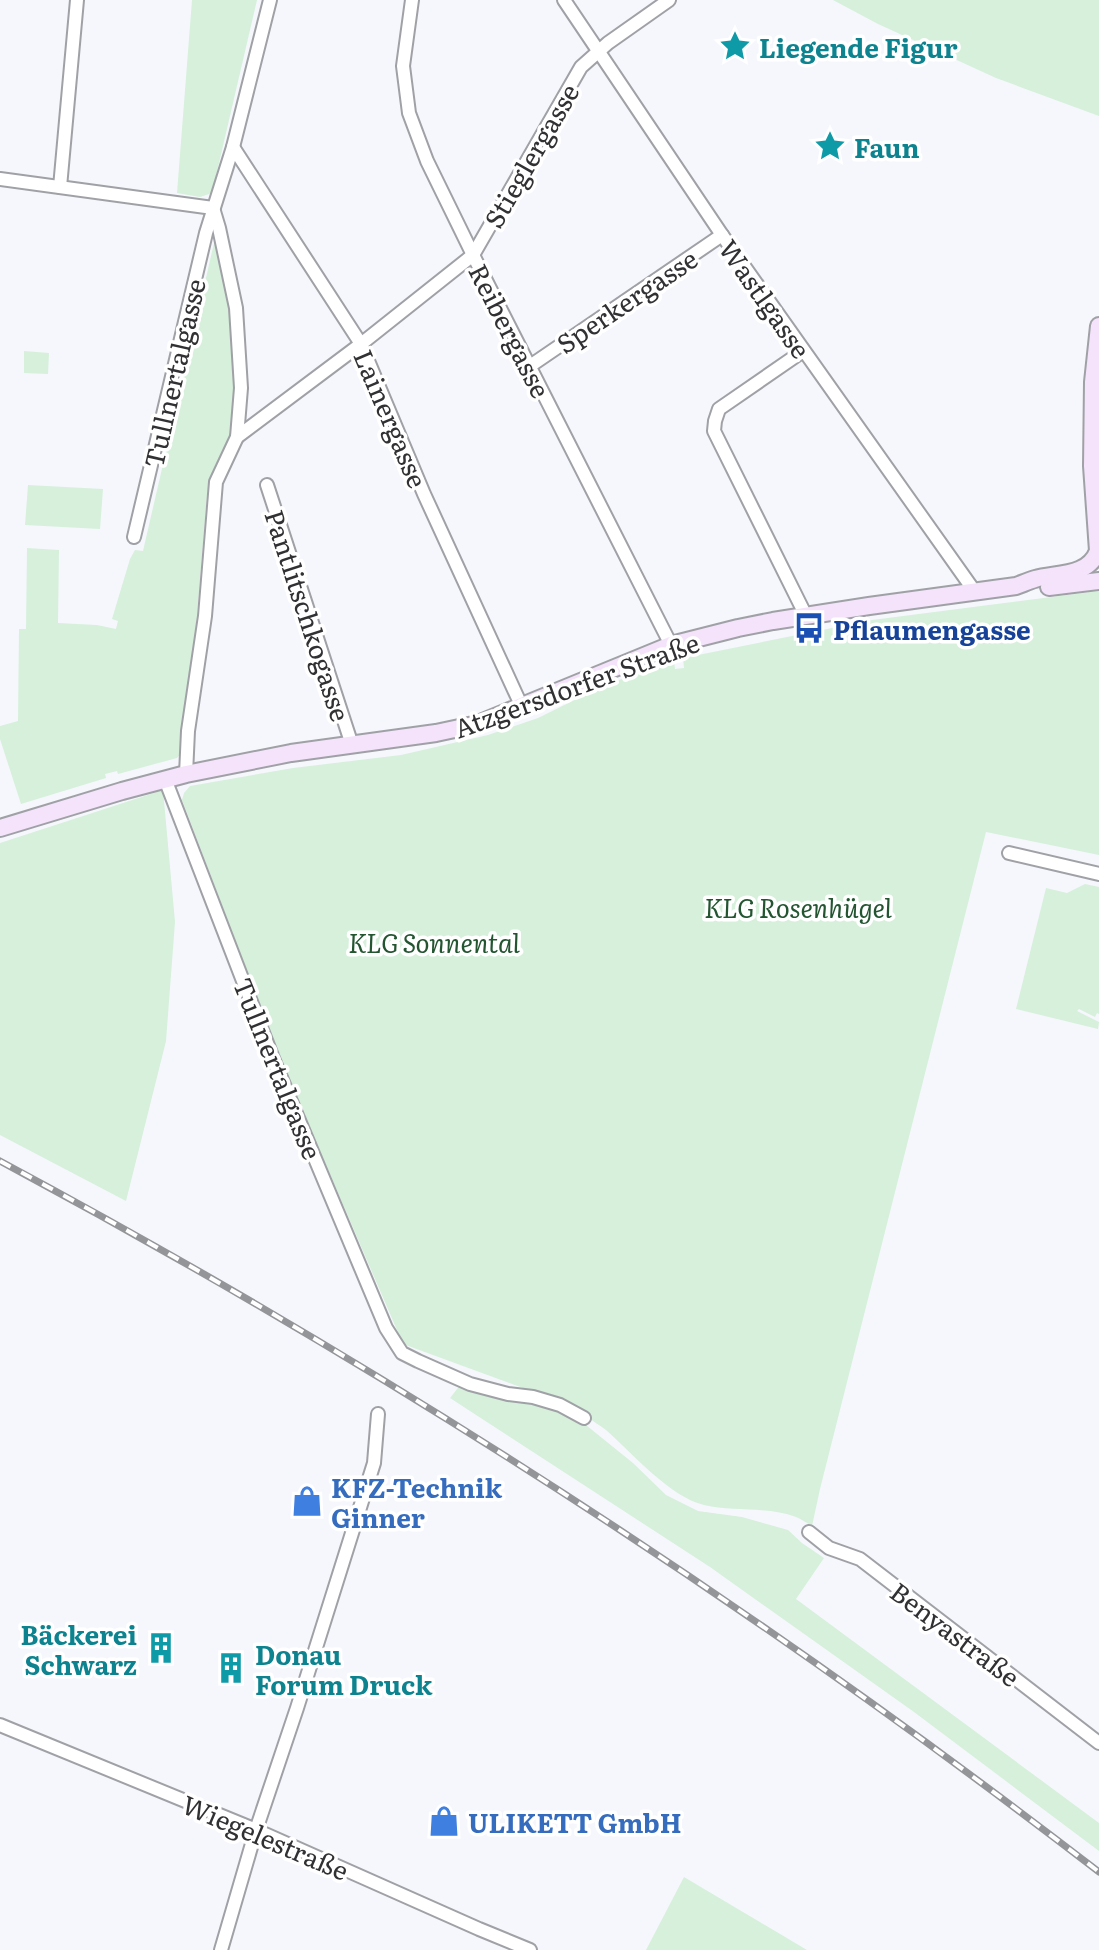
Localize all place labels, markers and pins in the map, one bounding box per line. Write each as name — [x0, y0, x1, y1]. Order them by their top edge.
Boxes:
place label: Liegende Figur — [759, 27, 958, 66]
place icon: Liegende Figur — [718, 29, 752, 63]
place label: Faun — [854, 127, 920, 166]
place icon: Faun — [813, 129, 847, 163]
place label: Pflaumengasse — [833, 609, 1031, 648]
bus stop icon: Pflaumengasse — [792, 611, 826, 645]
place label: KFZ-Technik Ginner — [331, 1467, 503, 1536]
shop icon: KFZ-Technik Ginner — [290, 1484, 324, 1518]
place label: Bäckerei Schwarz — [21, 1614, 137, 1683]
building icon: Bäckerei Schwarz — [144, 1631, 178, 1665]
place label: Donau Forum Druck — [255, 1634, 433, 1703]
building icon: Donau Forum Druck — [214, 1651, 248, 1685]
place label: ULIKETT GmbH — [468, 1802, 682, 1841]
shop icon: ULIKETT GmbH — [427, 1804, 461, 1838]

